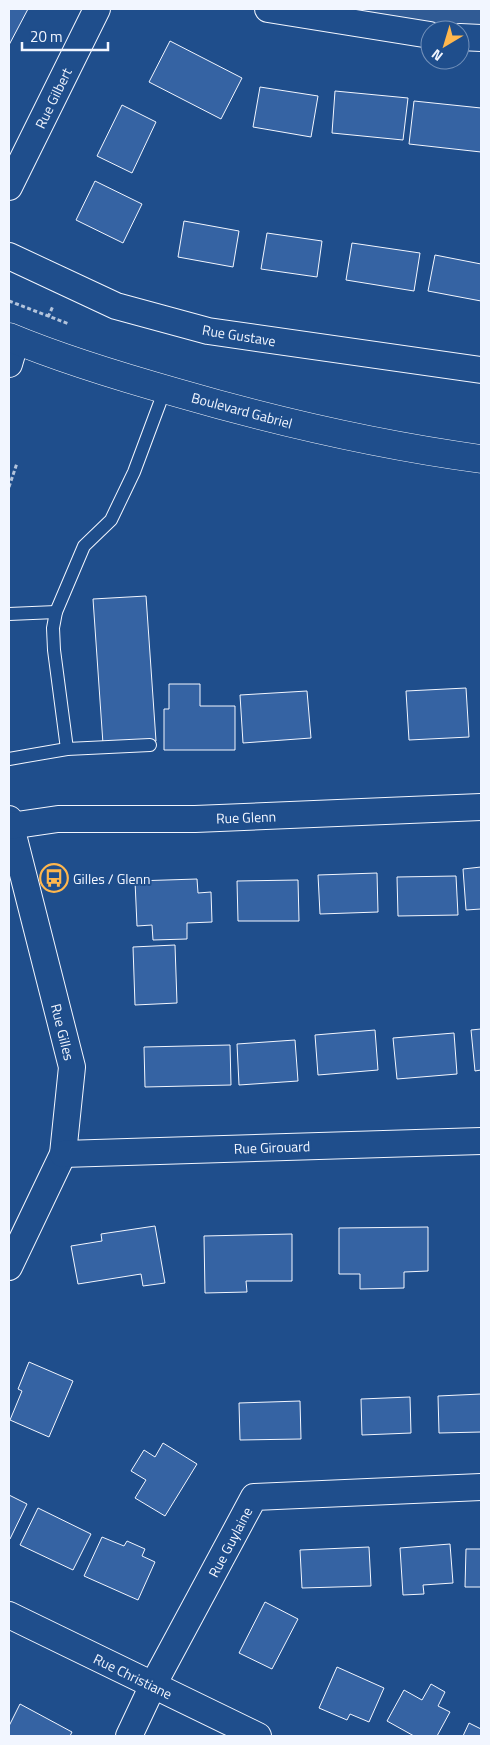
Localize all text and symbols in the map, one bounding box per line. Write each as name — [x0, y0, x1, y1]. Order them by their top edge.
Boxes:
scale bar — [22, 20, 109, 52]
north arrow — [420, 20, 470, 70]
text: 20 m — [30, 25, 63, 48]
text: N — [426, 44, 447, 67]
street label: Rue Gilbert — [29, 64, 77, 132]
street label: Rue Gustave — [201, 319, 277, 351]
street label: Boulevard Gabriel — [189, 386, 295, 434]
street label: Rue Glenn — [216, 805, 276, 829]
bus stop icon: Gilles / Glenn — [39, 863, 69, 893]
place label: Gilles / Glenn — [73, 868, 151, 889]
street label: Rue Gilles — [46, 1001, 80, 1063]
street label: Rue Girouard — [233, 1135, 311, 1159]
street label: Rue Guylaine — [203, 1503, 257, 1581]
street label: Rue Christiane — [90, 1648, 176, 1704]

